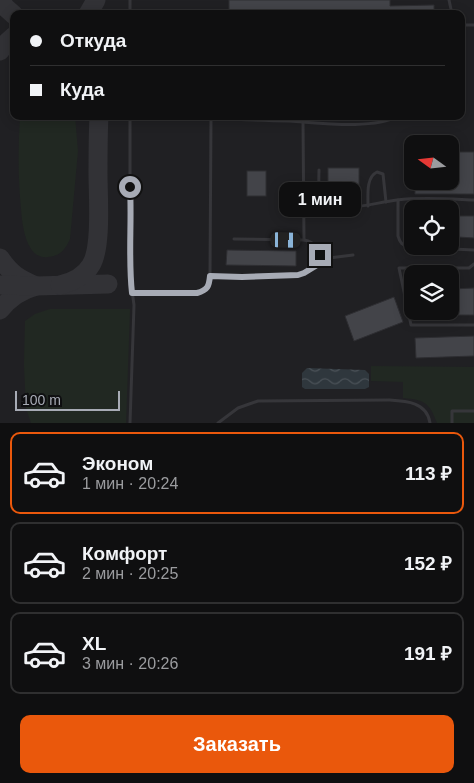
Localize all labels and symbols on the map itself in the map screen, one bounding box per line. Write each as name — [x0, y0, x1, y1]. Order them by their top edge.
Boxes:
north arrow — [404, 135, 459, 190]
route start — [119, 176, 141, 198]
callout: 1 мин — [279, 182, 361, 218]
car — [270, 232, 301, 248]
route end — [309, 244, 331, 266]
scale bar — [15, 388, 120, 411]

